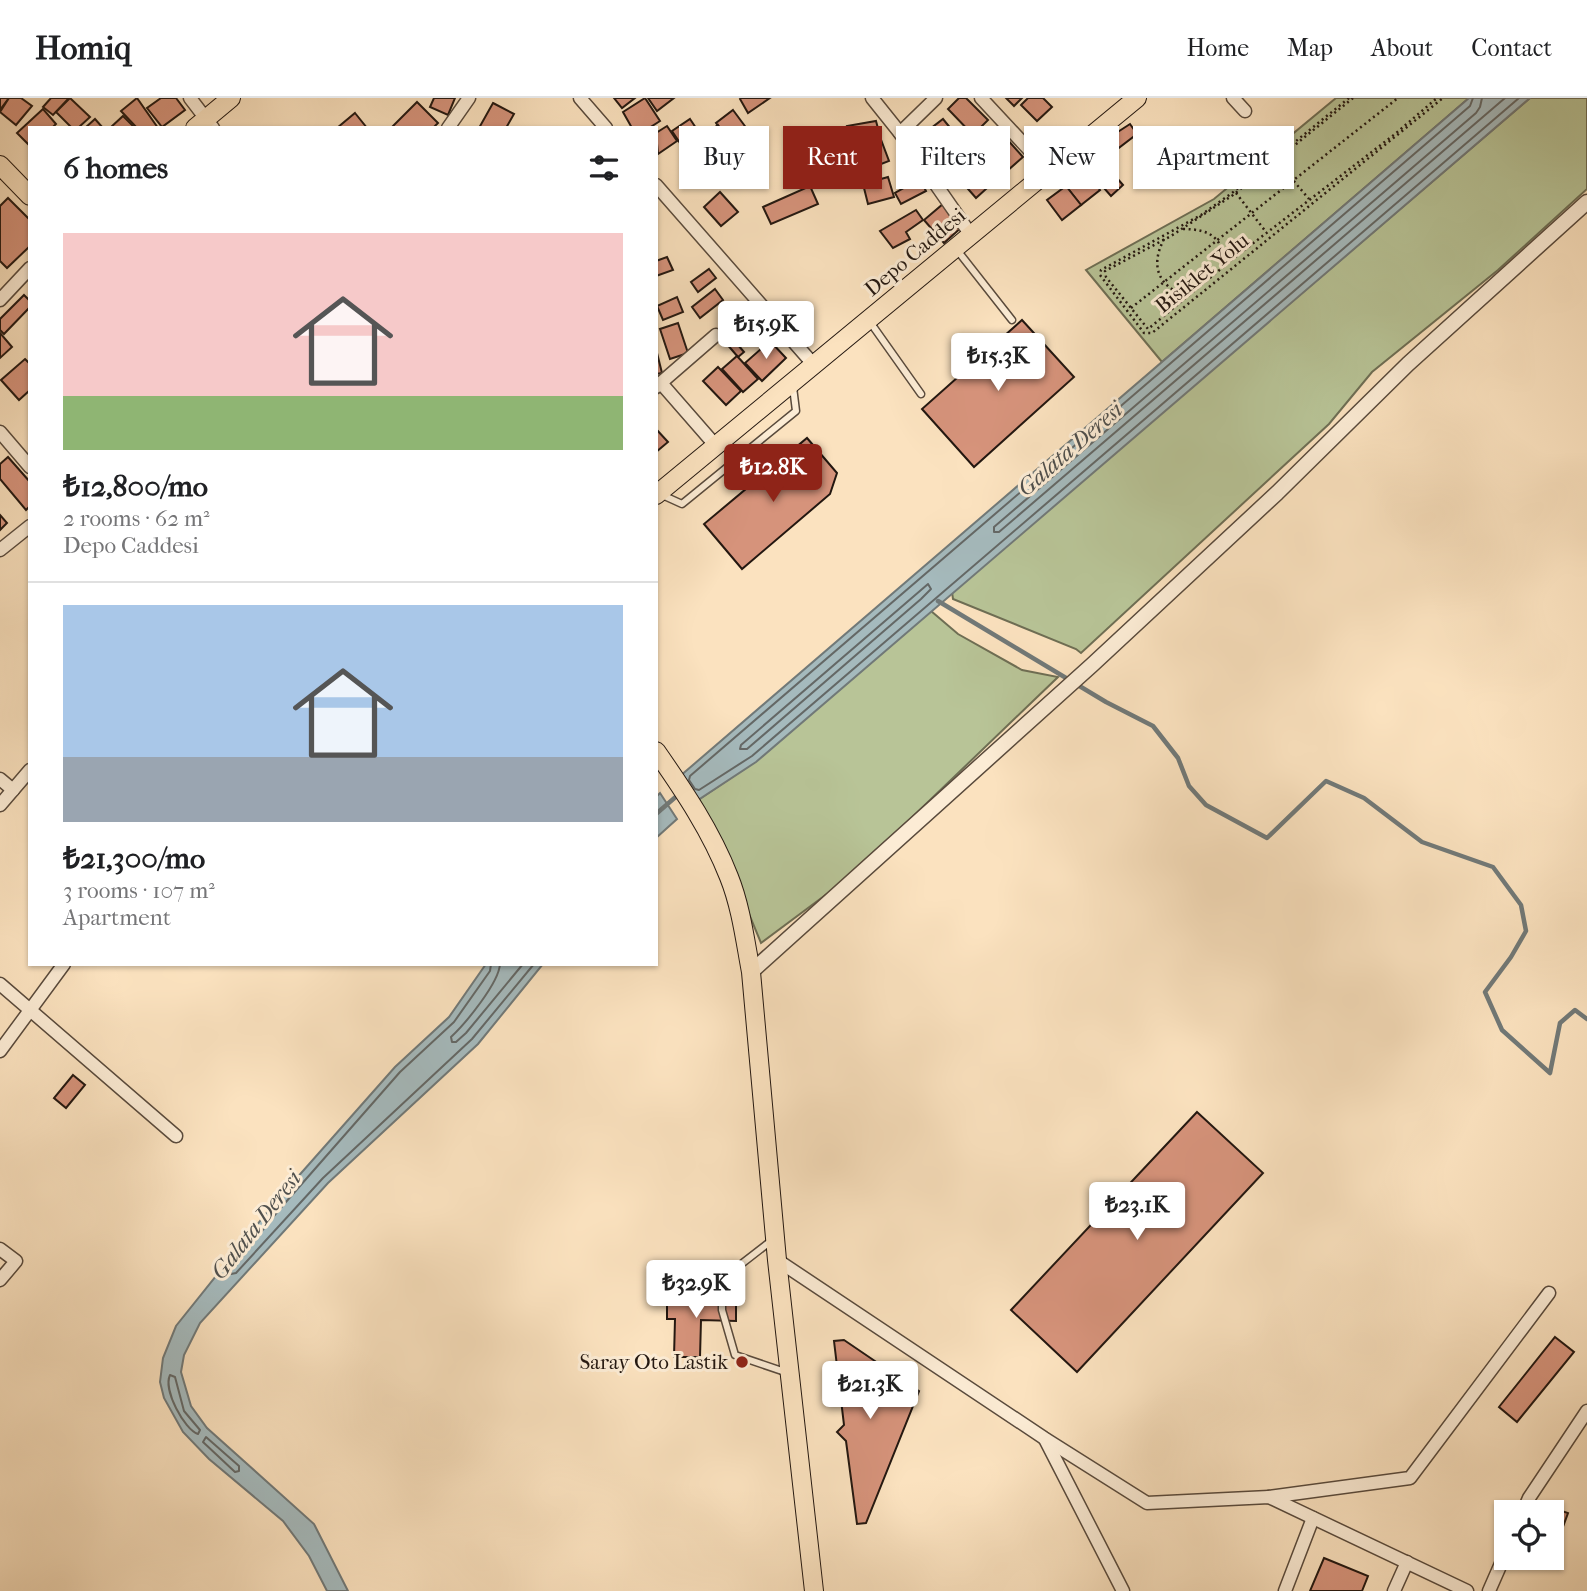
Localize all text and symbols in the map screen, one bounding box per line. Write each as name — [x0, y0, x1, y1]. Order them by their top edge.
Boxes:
text: Homiq — [35, 29, 131, 68]
text: Home — [1187, 34, 1249, 62]
text: Map — [1287, 34, 1333, 62]
text: About — [1371, 34, 1433, 62]
text: Contact — [1471, 34, 1552, 62]
chip: Buy — [679, 126, 769, 189]
chip: Rent — [783, 126, 882, 189]
chip: Filters — [896, 126, 1010, 189]
chip: New — [1024, 126, 1119, 189]
chip: Apartment — [1133, 126, 1294, 189]
icon: filters — [585, 149, 623, 187]
text: 6 homes — [63, 151, 168, 186]
street label: Depo Caddesi — [860, 203, 970, 301]
street label: Bisiklet Yolu — [1151, 228, 1254, 318]
icon: home — [280, 278, 406, 404]
pin: ₺15.9K — [709, 302, 823, 361]
text: ₺15.9K — [734, 310, 798, 337]
pin: ₺15.3K — [941, 334, 1055, 393]
text: ₺15.3K — [967, 342, 1029, 369]
water label: Galata Deresi — [1012, 395, 1129, 502]
pin: ₺12.8K — [716, 444, 830, 504]
text: ₺12.8K — [740, 453, 806, 480]
text: ₺12,800/mo — [63, 469, 208, 504]
text: 2 rooms · 62 m² — [63, 505, 210, 532]
text: Depo Caddesi — [63, 532, 199, 559]
icon: home — [280, 650, 406, 776]
text: ₺21,300/mo — [63, 841, 205, 876]
text: 3 rooms · 107 m² — [63, 877, 215, 904]
text: Apartment — [63, 904, 171, 931]
water label: Galata Deresi — [205, 1164, 308, 1285]
pin: ₺23.1K — [1080, 1182, 1194, 1242]
text: ₺23.1K — [1105, 1191, 1169, 1218]
pin: ₺32.9K — [639, 1260, 753, 1320]
text: ₺32.9K — [662, 1269, 730, 1296]
place label: Saray Oto Lastik — [579, 1350, 728, 1374]
marker: Saray Oto Lastik — [734, 1354, 750, 1370]
pin: ₺21.3K — [813, 1362, 927, 1421]
text: ₺21.3K — [838, 1370, 902, 1397]
map controls — [1494, 1500, 1564, 1570]
button: locate — [1494, 1500, 1564, 1570]

